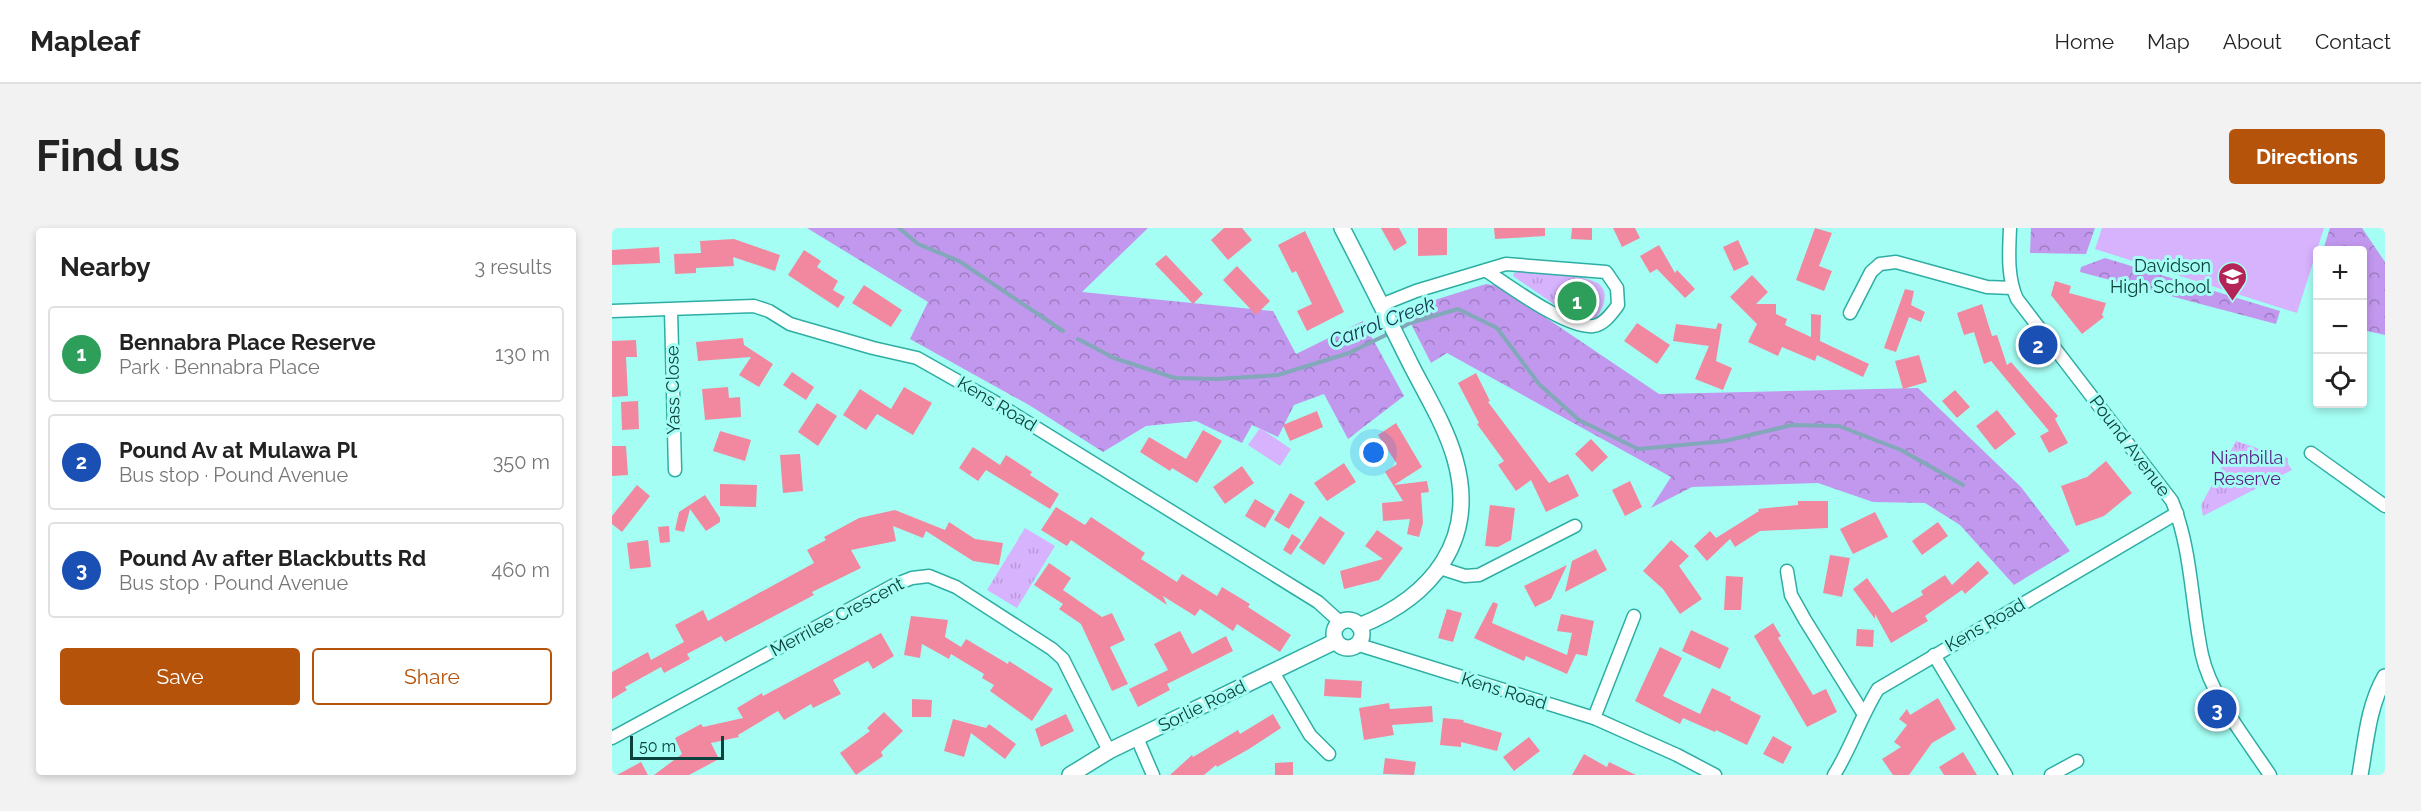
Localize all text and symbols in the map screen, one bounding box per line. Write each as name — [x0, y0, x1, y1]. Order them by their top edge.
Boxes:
text: Mapleaf — [30, 25, 140, 58]
text: Home — [2055, 29, 2114, 54]
text: Map — [2147, 29, 2190, 54]
text: About — [2223, 29, 2282, 54]
text: Contact — [2315, 29, 2391, 54]
button: Directions — [2229, 129, 2385, 184]
text: Find us — [36, 132, 180, 181]
map controls — [2313, 246, 2367, 408]
button: + — [2313, 246, 2367, 300]
text: Nearby — [60, 252, 150, 282]
text: 3 results — [474, 255, 552, 279]
place label: Davidson High School — [2110, 255, 2211, 297]
school or university icon: Davidson High School — [2216, 260, 2248, 302]
pin: 1 — [1558, 278, 1596, 324]
water label: Carrol Creek — [1326, 291, 1439, 353]
button: − — [2313, 300, 2367, 354]
pin: 2 — [2018, 322, 2058, 368]
text: Bennabra Place Reserve — [119, 329, 376, 355]
text: 1 — [77, 342, 86, 366]
text: 130 m — [495, 342, 550, 366]
street label: Yass Close — [661, 345, 684, 435]
button: locate — [2313, 354, 2367, 408]
text: Park · Bennabra Place — [119, 355, 320, 379]
street label: Kens Road — [954, 372, 1041, 435]
street label: Pound Avenue — [2086, 391, 2176, 501]
text: Pound Av at Mulawa Pl — [119, 437, 357, 463]
your location — [1359, 438, 1388, 467]
park label: Nianbilla Reserve — [2211, 447, 2283, 489]
text: 2 — [76, 450, 87, 474]
text: 350 m — [493, 450, 550, 474]
text: Bus stop · Pound Avenue — [119, 463, 348, 487]
text: Pound Av after Blackbutts Rd — [119, 545, 426, 571]
text: 3 — [76, 558, 87, 582]
text: 460 m — [491, 558, 550, 582]
text: Bus stop · Pound Avenue — [119, 571, 348, 595]
street label: Merrilee Crescent — [767, 573, 907, 661]
street label: Kens Road — [1941, 593, 2028, 656]
button: Save — [60, 648, 300, 705]
button: Share — [312, 648, 552, 705]
street label: Kens Road — [1459, 668, 1550, 714]
street label: Sorlie Road — [1154, 675, 1249, 736]
pin: 3 — [2198, 686, 2236, 732]
scale bar — [630, 733, 724, 760]
text: 50 m — [639, 737, 676, 756]

